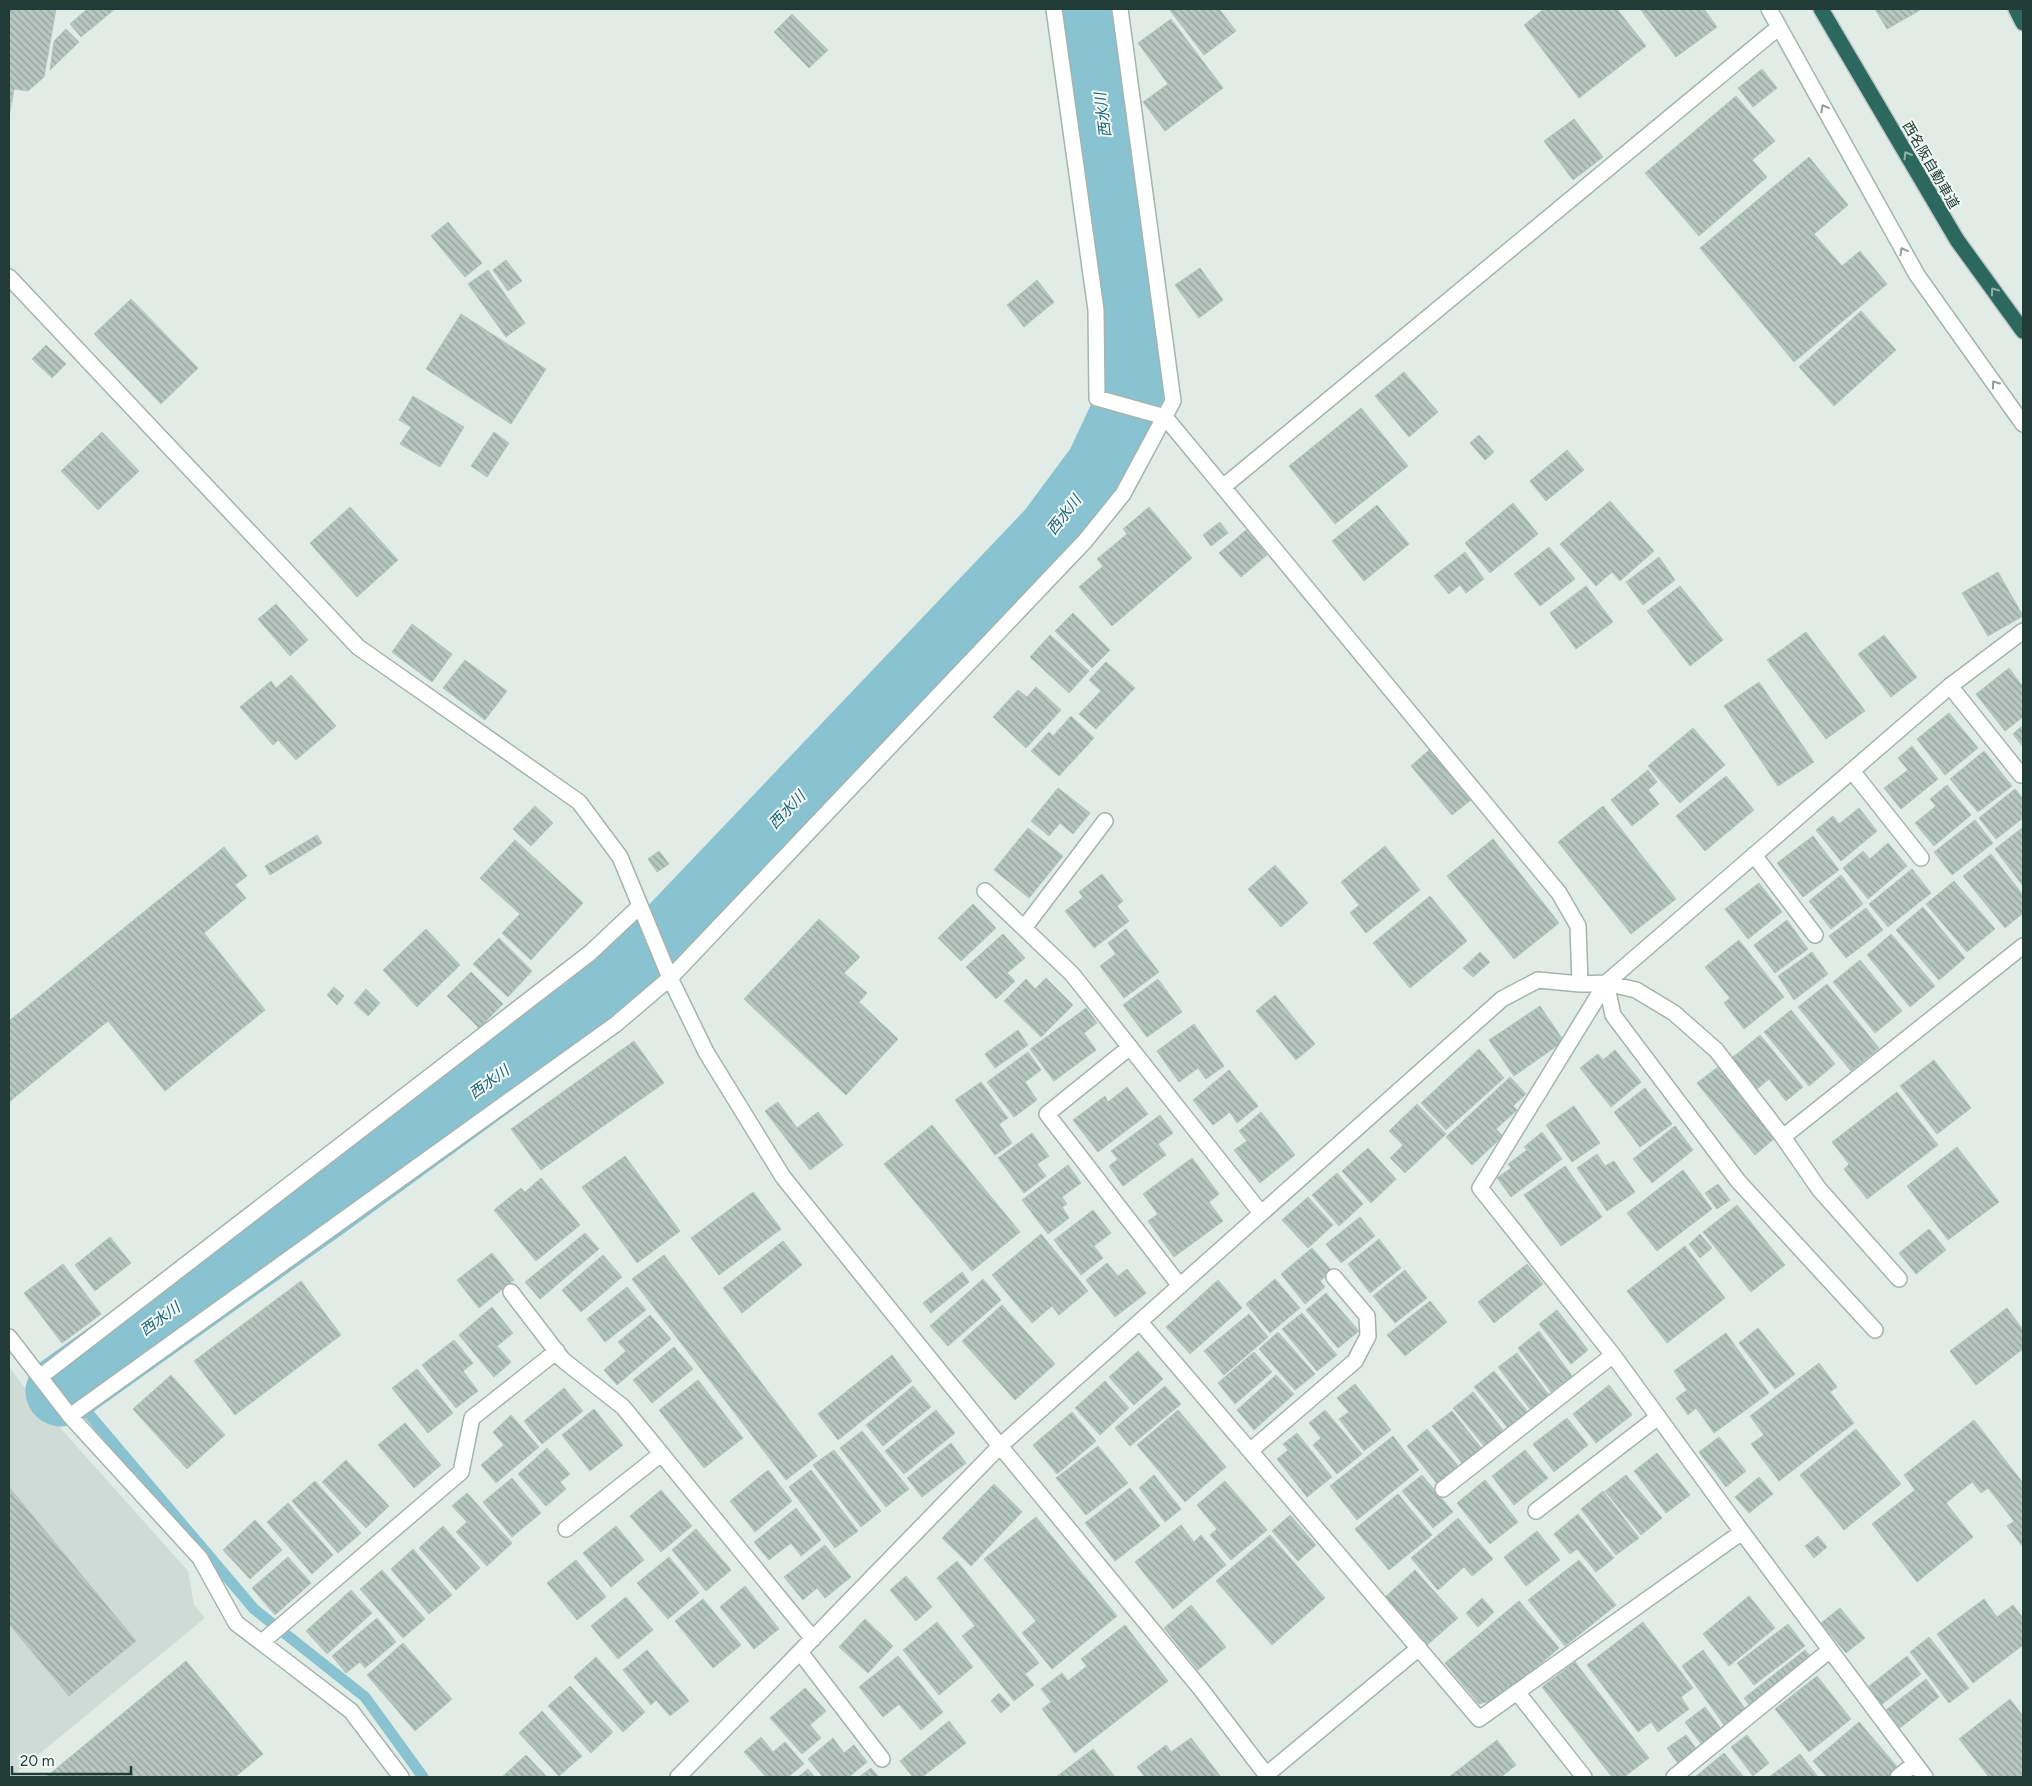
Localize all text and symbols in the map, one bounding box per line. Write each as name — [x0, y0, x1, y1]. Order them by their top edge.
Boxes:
water label: 西水川 — [1091, 90, 1115, 138]
one-way arrow — [1820, 105, 1830, 114]
street label: 西名阪自動車道 — [1899, 119, 1962, 212]
one-way arrow — [1903, 151, 1913, 160]
one-way arrow — [1899, 247, 1909, 256]
one-way arrow — [1992, 288, 2000, 297]
one-way arrow — [1992, 380, 2001, 390]
water label: 西水川 — [1043, 490, 1086, 538]
water label: 西水川 — [765, 786, 810, 832]
water label: 西水川 — [466, 1060, 514, 1103]
water label: 西水川 — [137, 1297, 185, 1340]
scale bar — [12, 1744, 131, 1776]
text: 20 m — [20, 1752, 54, 1770]

